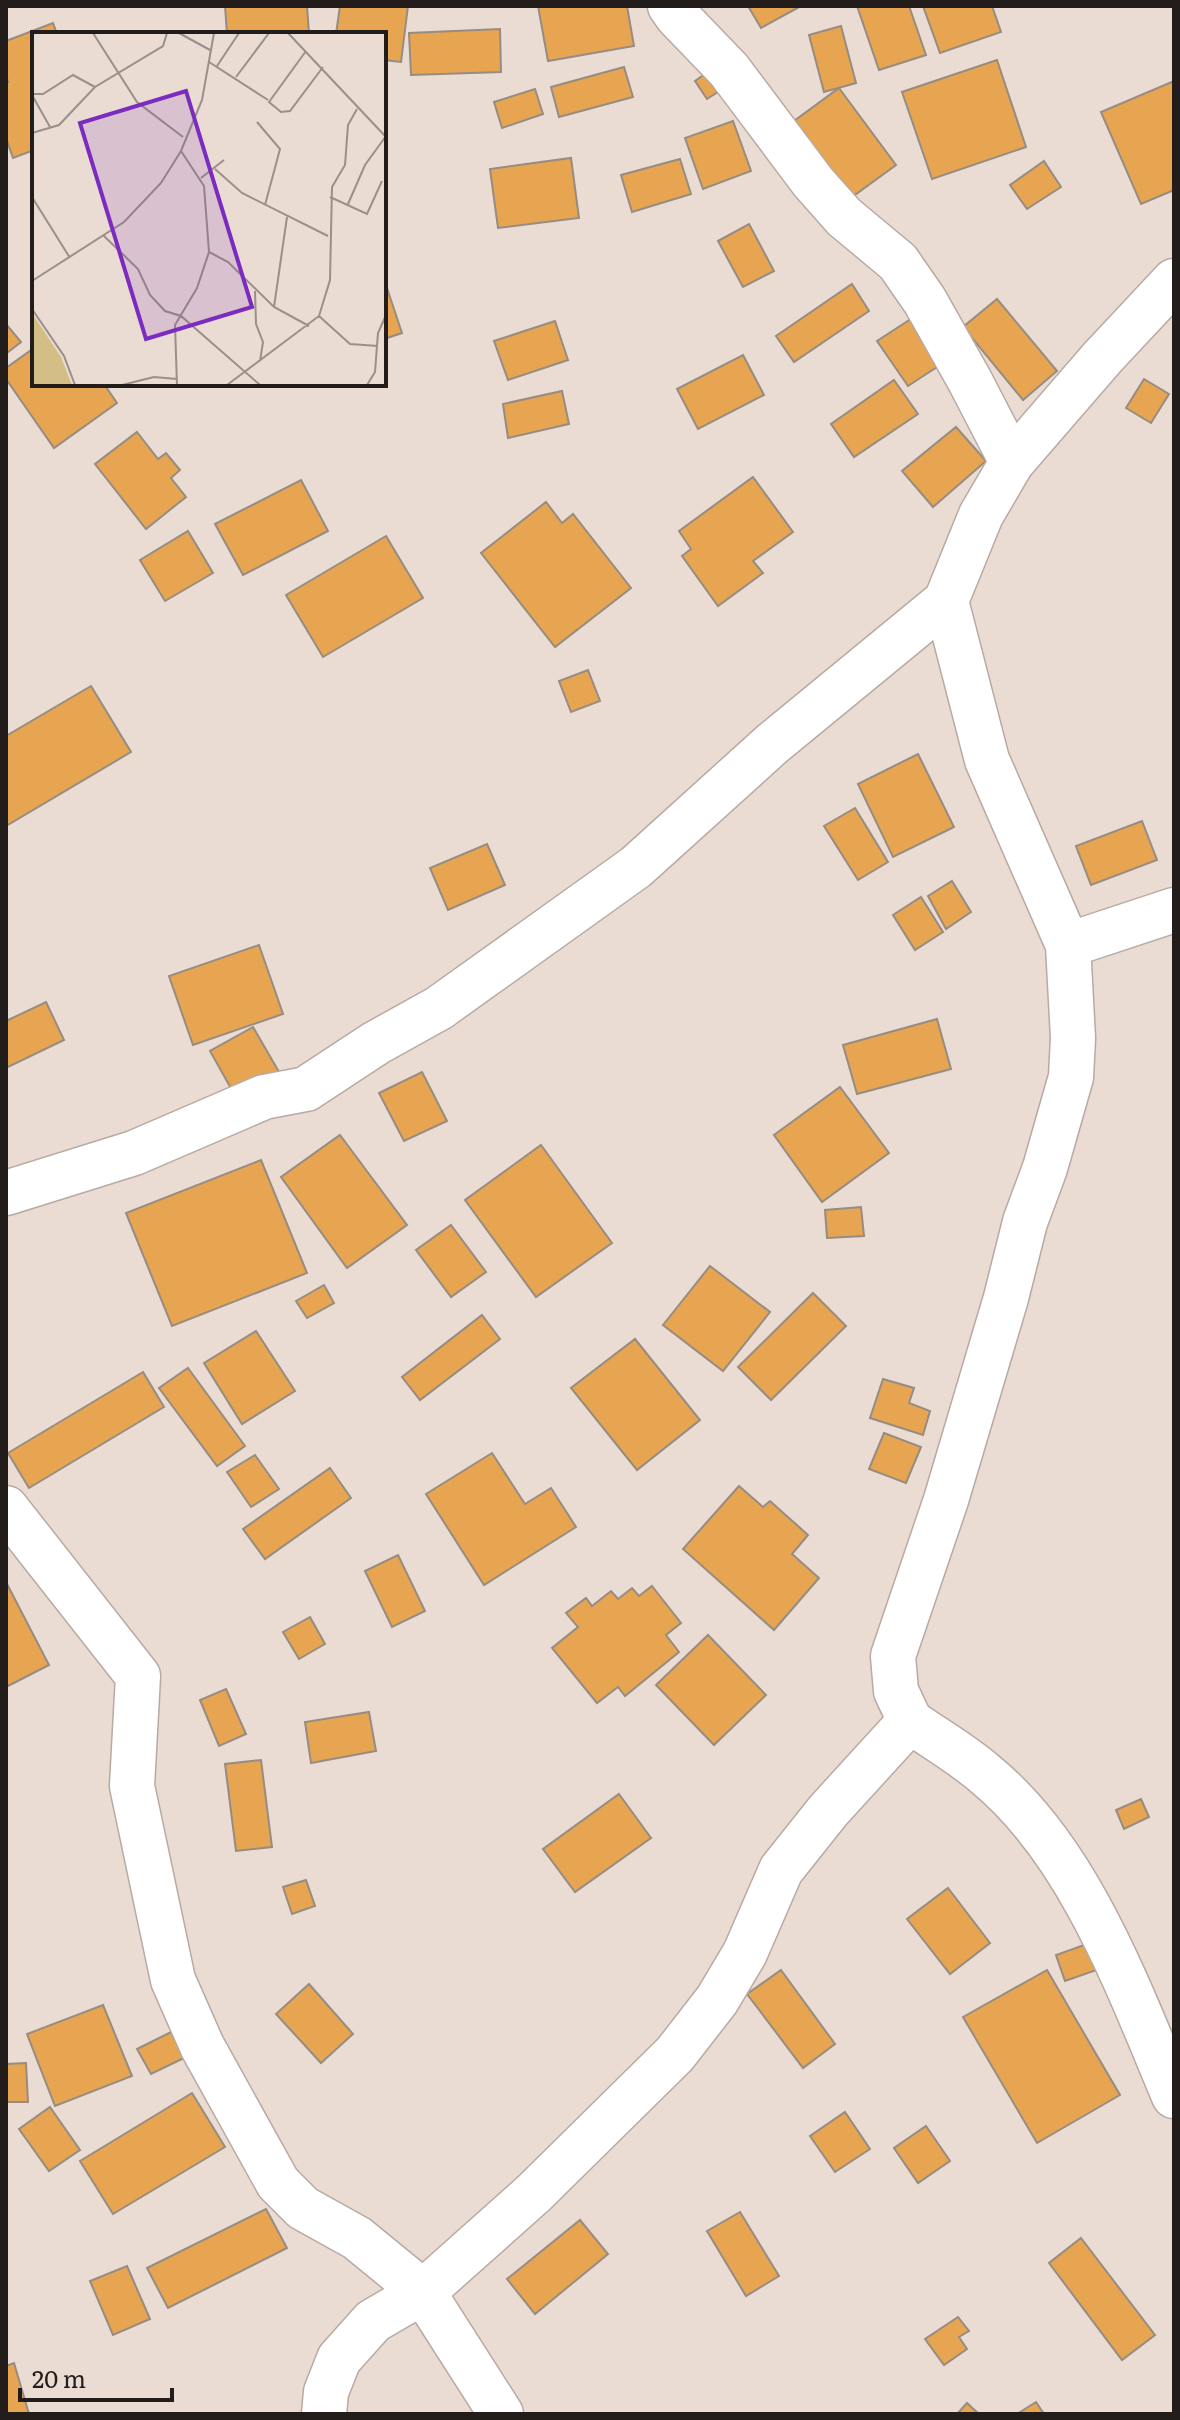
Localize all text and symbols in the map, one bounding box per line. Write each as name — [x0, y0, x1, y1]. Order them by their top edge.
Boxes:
inset map — [32, 32, 386, 386]
scale bar — [20, 2352, 172, 2402]
text: 20 m — [32, 2360, 86, 2395]

